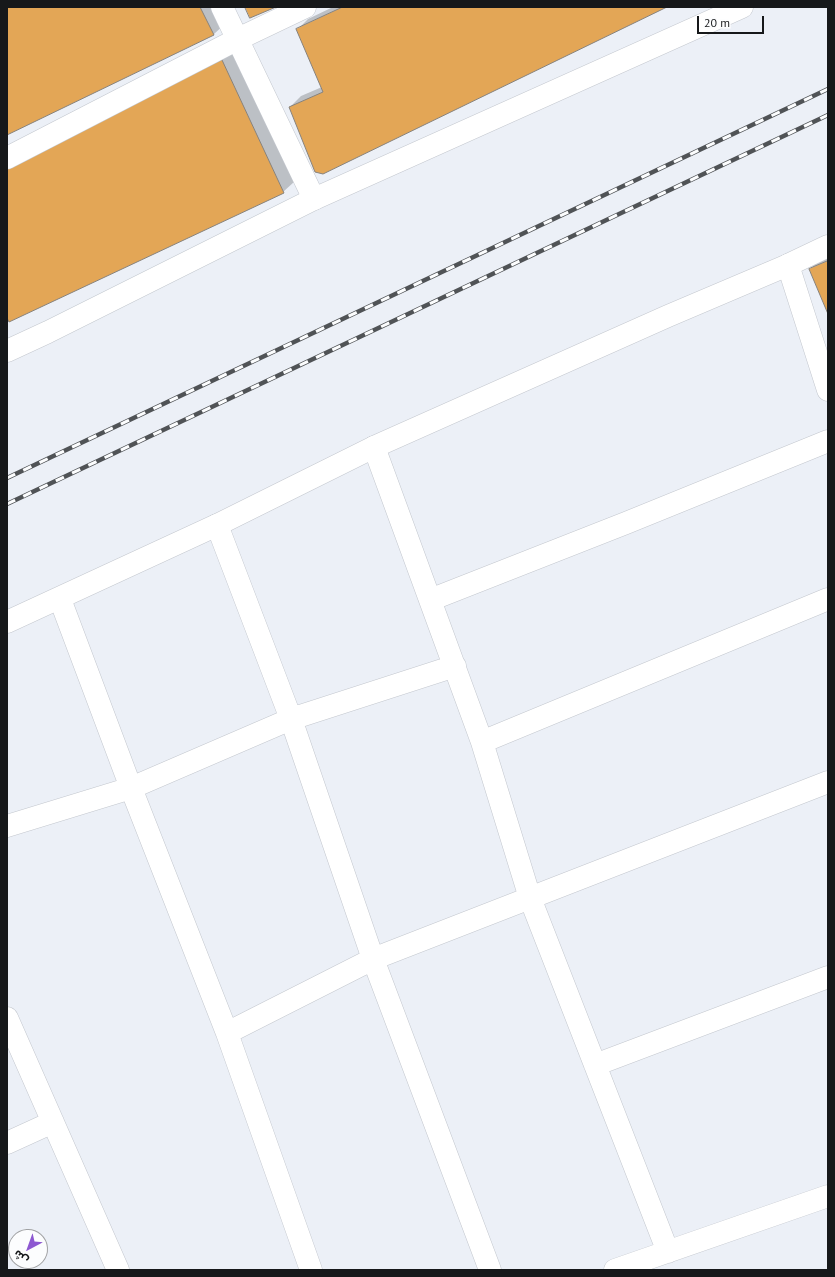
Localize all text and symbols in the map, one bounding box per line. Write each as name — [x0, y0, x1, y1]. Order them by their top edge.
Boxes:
scale bar — [699, 8, 766, 34]
text: 20 m — [704, 15, 730, 30]
north arrow — [8, 1229, 48, 1269]
text: ش — [11, 1247, 31, 1268]

